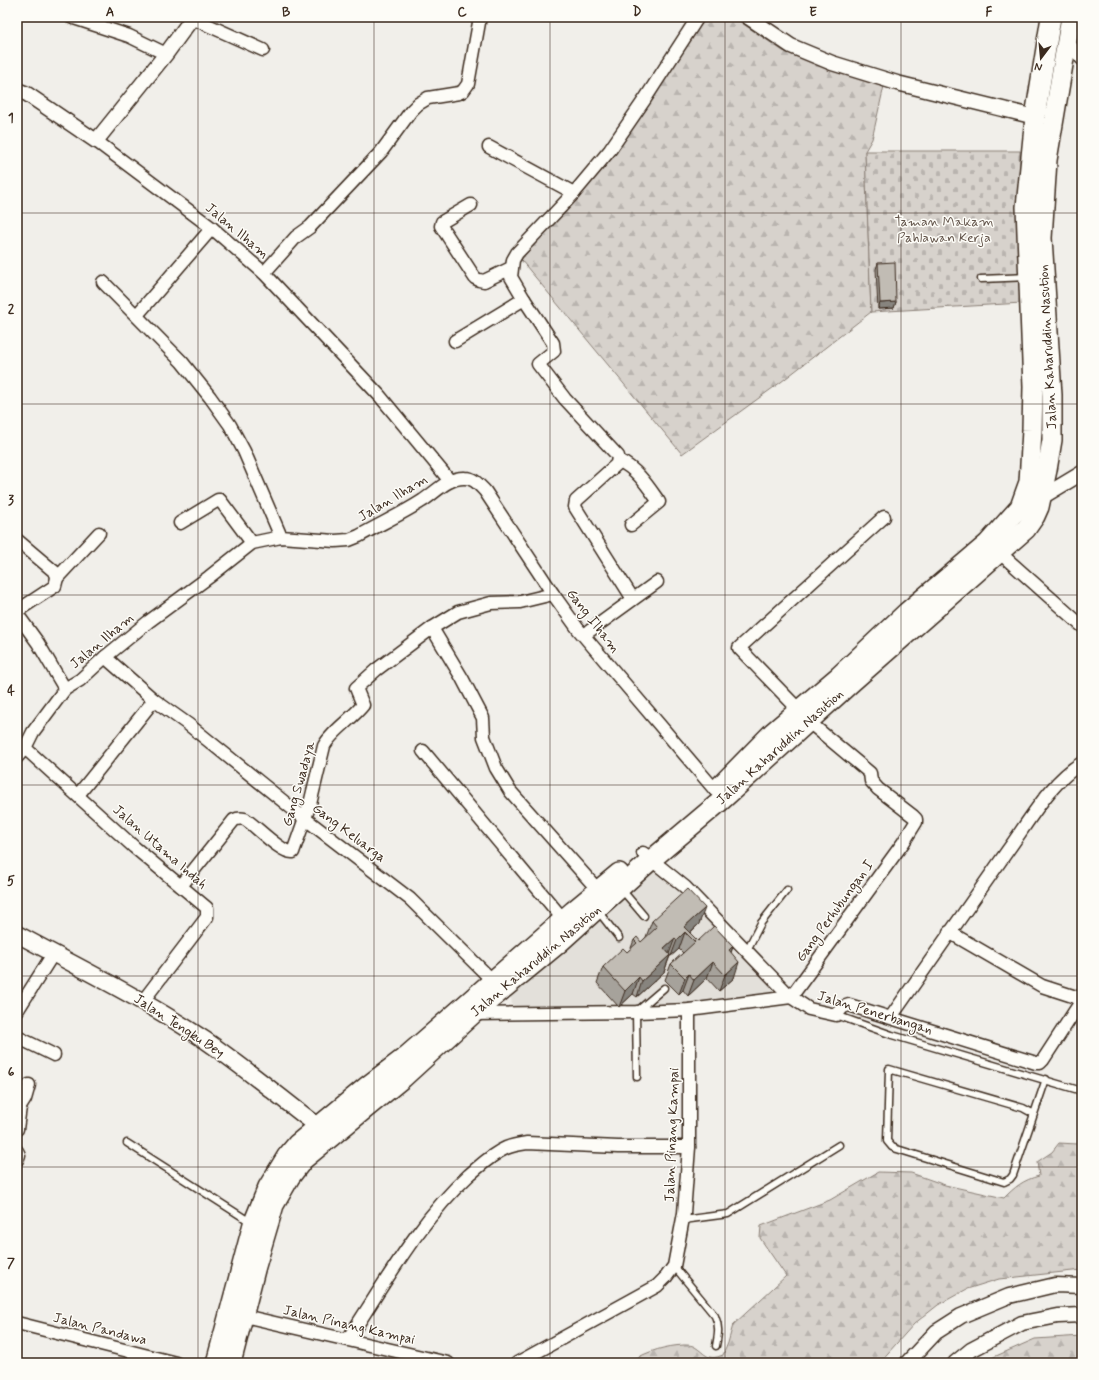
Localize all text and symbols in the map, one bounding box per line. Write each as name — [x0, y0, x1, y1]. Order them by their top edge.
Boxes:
text: A — [106, 4, 114, 21]
text: B — [282, 4, 291, 21]
text: C — [457, 4, 467, 21]
text: D — [633, 4, 642, 21]
text: E — [809, 4, 817, 21]
text: F — [986, 4, 993, 21]
north arrow — [1021, 38, 1061, 78]
text: N — [1033, 59, 1044, 74]
text: 1 — [8, 110, 14, 127]
street label: Jalan Ilham — [201, 199, 273, 263]
park label: Taman Makam Pahlawan Kerja — [894, 213, 994, 247]
street label: Jalan Kaharuddin Nasution — [1035, 264, 1061, 430]
text: 2 — [8, 301, 15, 318]
street label: Jalan Ilham — [355, 470, 431, 526]
text: 3 — [8, 492, 14, 509]
street label: Gang Ilham — [561, 585, 624, 657]
street label: Jalan Ilham — [66, 609, 138, 673]
text: 4 — [7, 683, 15, 700]
street label: Jalan Kaharuddin Nasution — [713, 685, 847, 809]
street label: Gang Swadaya — [278, 739, 321, 829]
street label: Gang Keluarga — [308, 799, 389, 867]
street label: Jalan Utama Indah — [109, 801, 211, 893]
street label: Gang Perhubungan I — [792, 857, 879, 966]
text: 5 — [7, 873, 15, 890]
street label: Jalan Kaharuddin Nasution — [467, 901, 605, 1021]
street label: Jalan Penerbangan — [815, 987, 935, 1040]
street label: Jalan Tengku Bey — [130, 990, 228, 1063]
text: 6 — [8, 1064, 15, 1081]
street label: Jalan Pinang Kampai — [661, 1067, 683, 1203]
text: 7 — [7, 1255, 15, 1272]
street label: Jalan Pinang Kampai — [281, 1301, 417, 1349]
street label: Jalan Pandawa — [51, 1309, 149, 1349]

